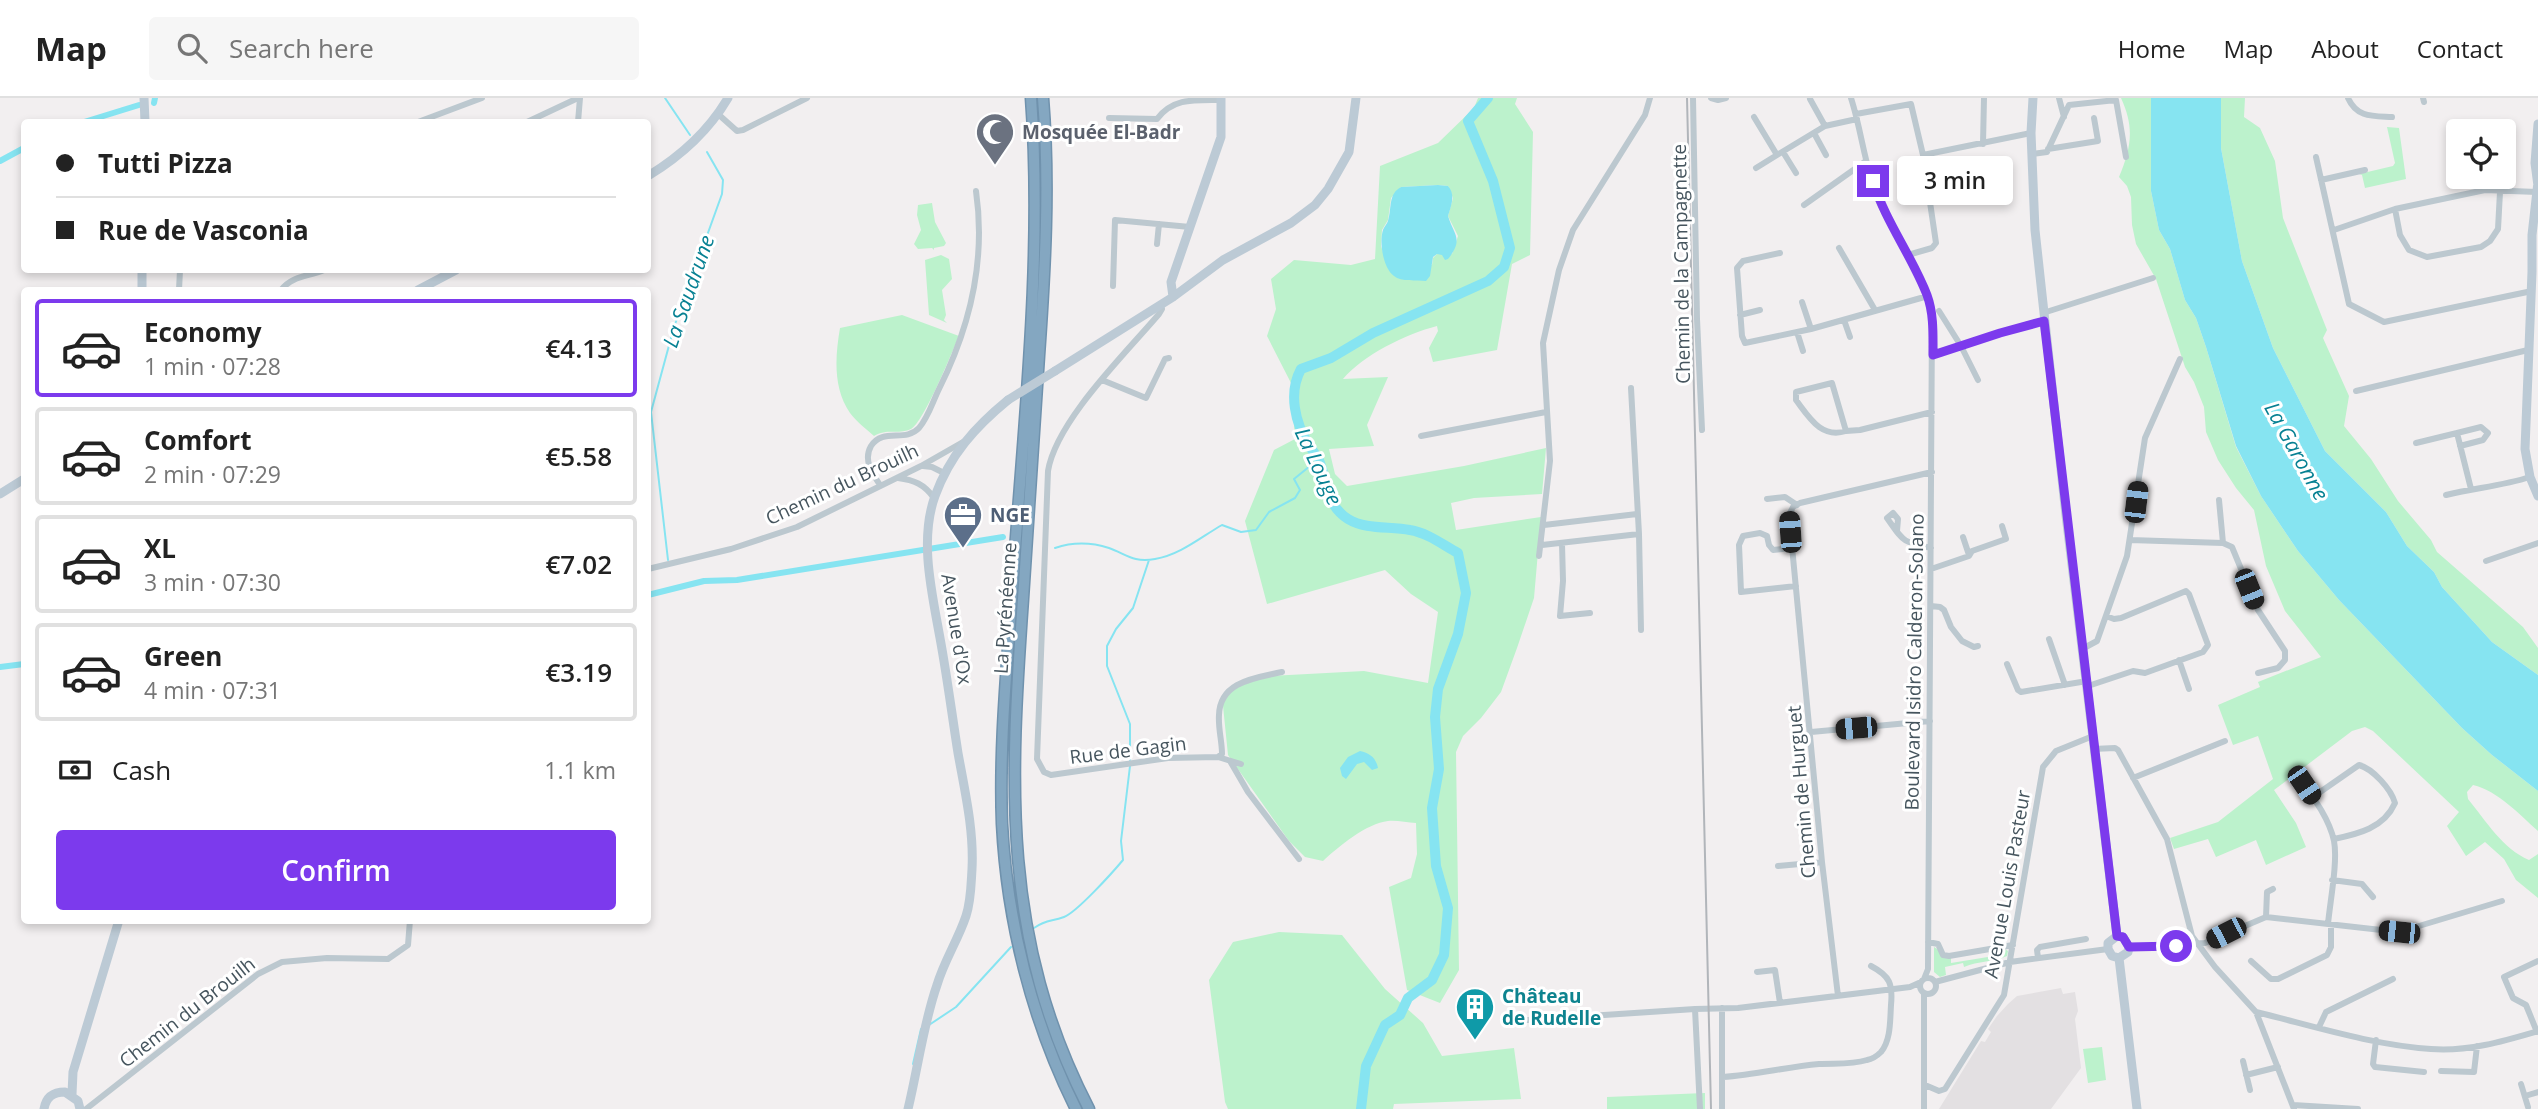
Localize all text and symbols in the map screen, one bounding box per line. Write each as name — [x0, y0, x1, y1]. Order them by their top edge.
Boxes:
search box — [149, 17, 639, 80]
text: Map — [35, 26, 107, 71]
icon: search — [173, 29, 211, 67]
text: Search here — [229, 30, 374, 66]
text: Home — [2118, 32, 2186, 65]
text: Map — [2224, 32, 2273, 65]
text: About — [2311, 32, 2379, 65]
text: Contact — [2417, 32, 2503, 65]
mosque icon: Mosquée El-Badr — [974, 111, 1016, 166]
place label: Mosquée El-Badr — [1022, 119, 1181, 145]
map controls — [2446, 119, 2516, 189]
button: locate — [2446, 119, 2516, 189]
street label: Chemin de la Campagnette — [1666, 144, 1696, 384]
text: Tutti Pizza — [98, 145, 233, 181]
callout: 3 min — [1898, 156, 2013, 206]
text: 3 min — [1924, 164, 1986, 196]
route end — [1857, 165, 1889, 197]
text: Rue de Vasconia — [98, 212, 309, 248]
water label: La Saudrune — [656, 231, 720, 351]
text: Economy — [144, 314, 262, 350]
icon: car — [60, 317, 123, 380]
text: €4.13 — [545, 330, 612, 366]
text: 1 min · 07:28 — [144, 350, 281, 382]
water label: La Garonne — [2258, 397, 2336, 505]
text: Comfort — [144, 422, 251, 458]
water label: La Louge — [1289, 423, 1349, 509]
icon: car — [60, 425, 123, 488]
street label: Chemin du Brouilh — [761, 437, 923, 531]
text: €5.58 — [545, 438, 612, 474]
text: 2 min · 07:29 — [144, 458, 281, 490]
car — [2124, 480, 2149, 524]
office icon: NGE — [942, 494, 984, 549]
place label: NGE — [990, 502, 1030, 528]
car — [1779, 510, 1802, 554]
street label: Boulevard Isidro Calderon-Solano — [1898, 513, 1930, 811]
text: XL — [144, 530, 176, 566]
icon: car — [60, 533, 123, 596]
street label: La Pyrénéenne — [987, 541, 1023, 675]
text: €7.02 — [545, 546, 612, 582]
text: 3 min · 07:30 — [144, 566, 281, 598]
car — [2232, 566, 2267, 612]
street label: Avenue d'Ox — [935, 572, 979, 686]
text: Green — [144, 638, 222, 674]
icon: car — [60, 641, 123, 704]
text: €3.19 — [545, 654, 612, 690]
text: 4 min · 07:31 — [144, 674, 281, 706]
street label: Chemin de Hurguet — [1780, 704, 1822, 879]
car — [1835, 716, 1878, 740]
street label: Rue de Gagin — [1068, 730, 1188, 770]
icon: cash — [56, 751, 94, 789]
text: Cash — [112, 752, 171, 788]
text: 1.1 km — [544, 754, 616, 786]
car — [2284, 762, 2325, 808]
street label: Avenue Louis Pasteur — [1978, 788, 2036, 980]
button: Confirm — [56, 830, 616, 910]
car — [2203, 914, 2250, 952]
car — [2378, 919, 2421, 945]
route start — [2160, 930, 2192, 962]
street label: Chemin du Brouilh — [114, 951, 260, 1073]
place label: Château de Rudelle — [1502, 983, 1601, 1031]
building icon: Château de Rudelle — [1454, 986, 1496, 1041]

